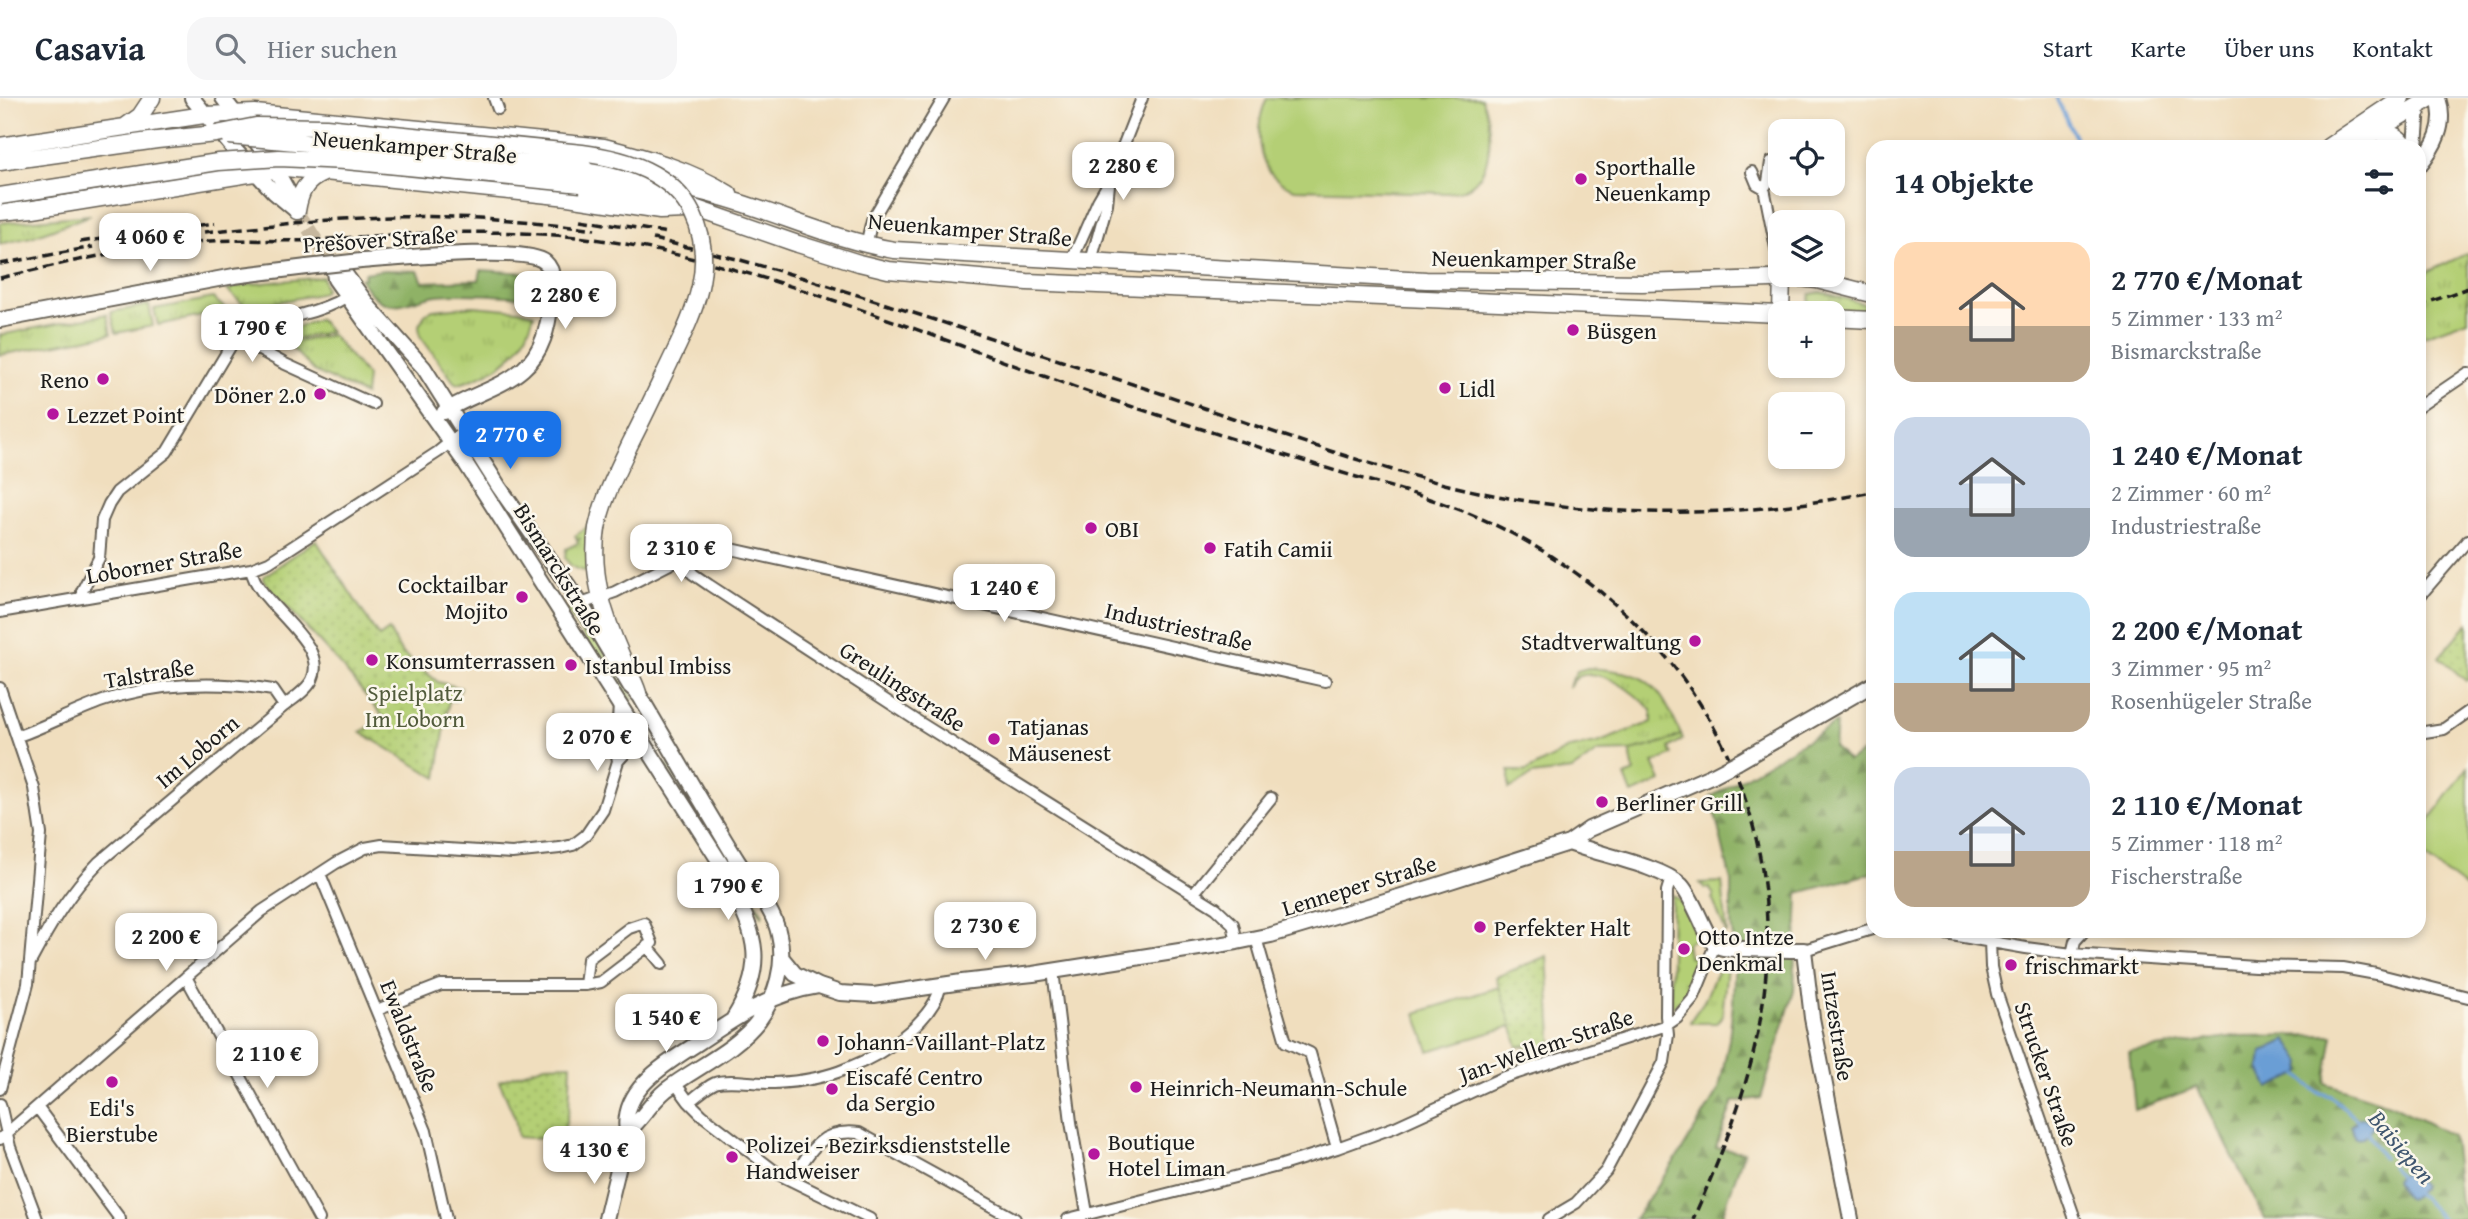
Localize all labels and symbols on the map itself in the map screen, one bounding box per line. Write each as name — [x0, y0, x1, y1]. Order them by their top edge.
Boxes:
street label: Neuenkamper Straße — [312, 121, 518, 171]
pin: 2 280 € — [1058, 142, 1188, 202]
place label: Sporthalle Neuenkamp — [1595, 150, 1711, 209]
marker: Sporthalle Neuenkamp — [1573, 171, 1589, 187]
street label: Neuenkamper Straße — [867, 204, 1073, 254]
pin: 4 060 € — [85, 214, 215, 273]
street label: Prešover Straße — [302, 217, 456, 261]
street label: Neuenkamper Straße — [1431, 241, 1637, 277]
pin: 2 280 € — [500, 272, 630, 331]
pin: 1 790 € — [187, 304, 317, 364]
place label: Büsgen — [1587, 314, 1657, 347]
marker: Büsgen — [1565, 322, 1581, 338]
place label: Reno — [40, 363, 89, 396]
marker: Reno — [95, 371, 111, 387]
place label: Lidl — [1459, 372, 1495, 405]
place label: Döner 2.0 — [214, 378, 306, 411]
marker: Lidl — [1437, 380, 1453, 396]
marker: Döner 2.0 — [312, 386, 328, 402]
place label: Lezzet Point — [67, 398, 185, 431]
marker: Lezzet Point — [45, 406, 61, 422]
pin: 2 770 € — [445, 412, 575, 471]
street label: Bismarckstraße — [506, 496, 614, 642]
place label: OBI — [1105, 512, 1139, 545]
marker: OBI — [1083, 520, 1099, 536]
pin: 2 310 € — [616, 524, 746, 584]
street label: Loborner Straße — [83, 532, 245, 592]
place label: Fatih Camii — [1224, 532, 1333, 565]
marker: Fatih Camii — [1202, 540, 1218, 556]
pin: 1 240 € — [939, 564, 1069, 624]
place label: Cocktailbar Mojito — [398, 568, 509, 627]
marker: Cocktailbar Mojito — [514, 589, 530, 605]
street label: Industriestraße — [1102, 593, 1256, 659]
place label: Stadtverwaltung — [1521, 625, 1682, 658]
street label: Greulingstraße — [833, 633, 973, 739]
marker: Stadtverwaltung — [1687, 633, 1703, 649]
place label: Konsumterrassen — [386, 644, 555, 677]
place label: Istanbul Imbiss — [585, 649, 731, 682]
street label: Talstraße — [101, 650, 197, 696]
marker: Konsumterrassen — [364, 652, 380, 668]
marker: Istanbul Imbiss — [563, 657, 579, 673]
park label: Spielplatz Im Loborn — [365, 676, 465, 735]
street label: Im Loborn — [148, 706, 246, 796]
place label: Tatjanas Mäusenest — [1008, 710, 1111, 769]
pin: 2 070 € — [532, 714, 662, 773]
marker: Tatjanas Mäusenest — [986, 731, 1002, 747]
place label: Berliner Grill — [1616, 786, 1743, 819]
marker: Berliner Grill — [1594, 794, 1610, 810]
street label: Lenneper Straße — [1278, 846, 1440, 924]
pin: 1 790 € — [663, 862, 793, 922]
pin: 2 730 € — [920, 902, 1050, 962]
place label: Perfekter Halt — [1494, 911, 1631, 944]
pin: 2 200 € — [101, 914, 231, 973]
marker: Perfekter Halt — [1472, 919, 1488, 935]
place label: Otto Intze Denkmal — [1698, 920, 1794, 979]
marker: Otto Intze Denkmal — [1676, 941, 1692, 957]
place label: frischmarkt — [2025, 949, 2139, 982]
marker: frischmarkt — [2003, 957, 2019, 973]
street label: Intzestraße — [1813, 969, 1863, 1083]
street label: Ewaldstraße — [372, 975, 448, 1097]
pin: 1 540 € — [601, 995, 731, 1054]
street label: Strucker Straße — [2007, 997, 2087, 1151]
street label: Jan-Wellem-Straße — [1451, 1000, 1638, 1091]
place label: Johann-Vaillant-Platz — [834, 1025, 1045, 1058]
pin: 2 110 € — [202, 1030, 332, 1090]
marker: Johann-Vaillant-Platz — [815, 1033, 831, 1049]
place label: Eiscafé Centro da Sergio — [846, 1060, 983, 1119]
place label: Heinrich-Neumann-Schule — [1150, 1071, 1407, 1104]
marker: Edi's Bierstube — [104, 1074, 120, 1090]
marker: Heinrich-Neumann-Schule — [1128, 1079, 1144, 1095]
marker: Eiscafé Centro da Sergio — [824, 1081, 840, 1097]
place label: Edi's Bierstube — [66, 1091, 158, 1150]
water label: Baisiepen — [2360, 1102, 2443, 1192]
place label: Boutique Hotel Liman — [1108, 1125, 1226, 1184]
pin: 4 130 € — [529, 1126, 659, 1186]
place label: Polizei - Bezirksdienststelle Handweiser — [746, 1128, 1010, 1187]
marker: Boutique Hotel Liman — [1086, 1146, 1102, 1162]
marker: Polizei - Bezirksdienststelle Handweiser — [724, 1149, 740, 1165]

